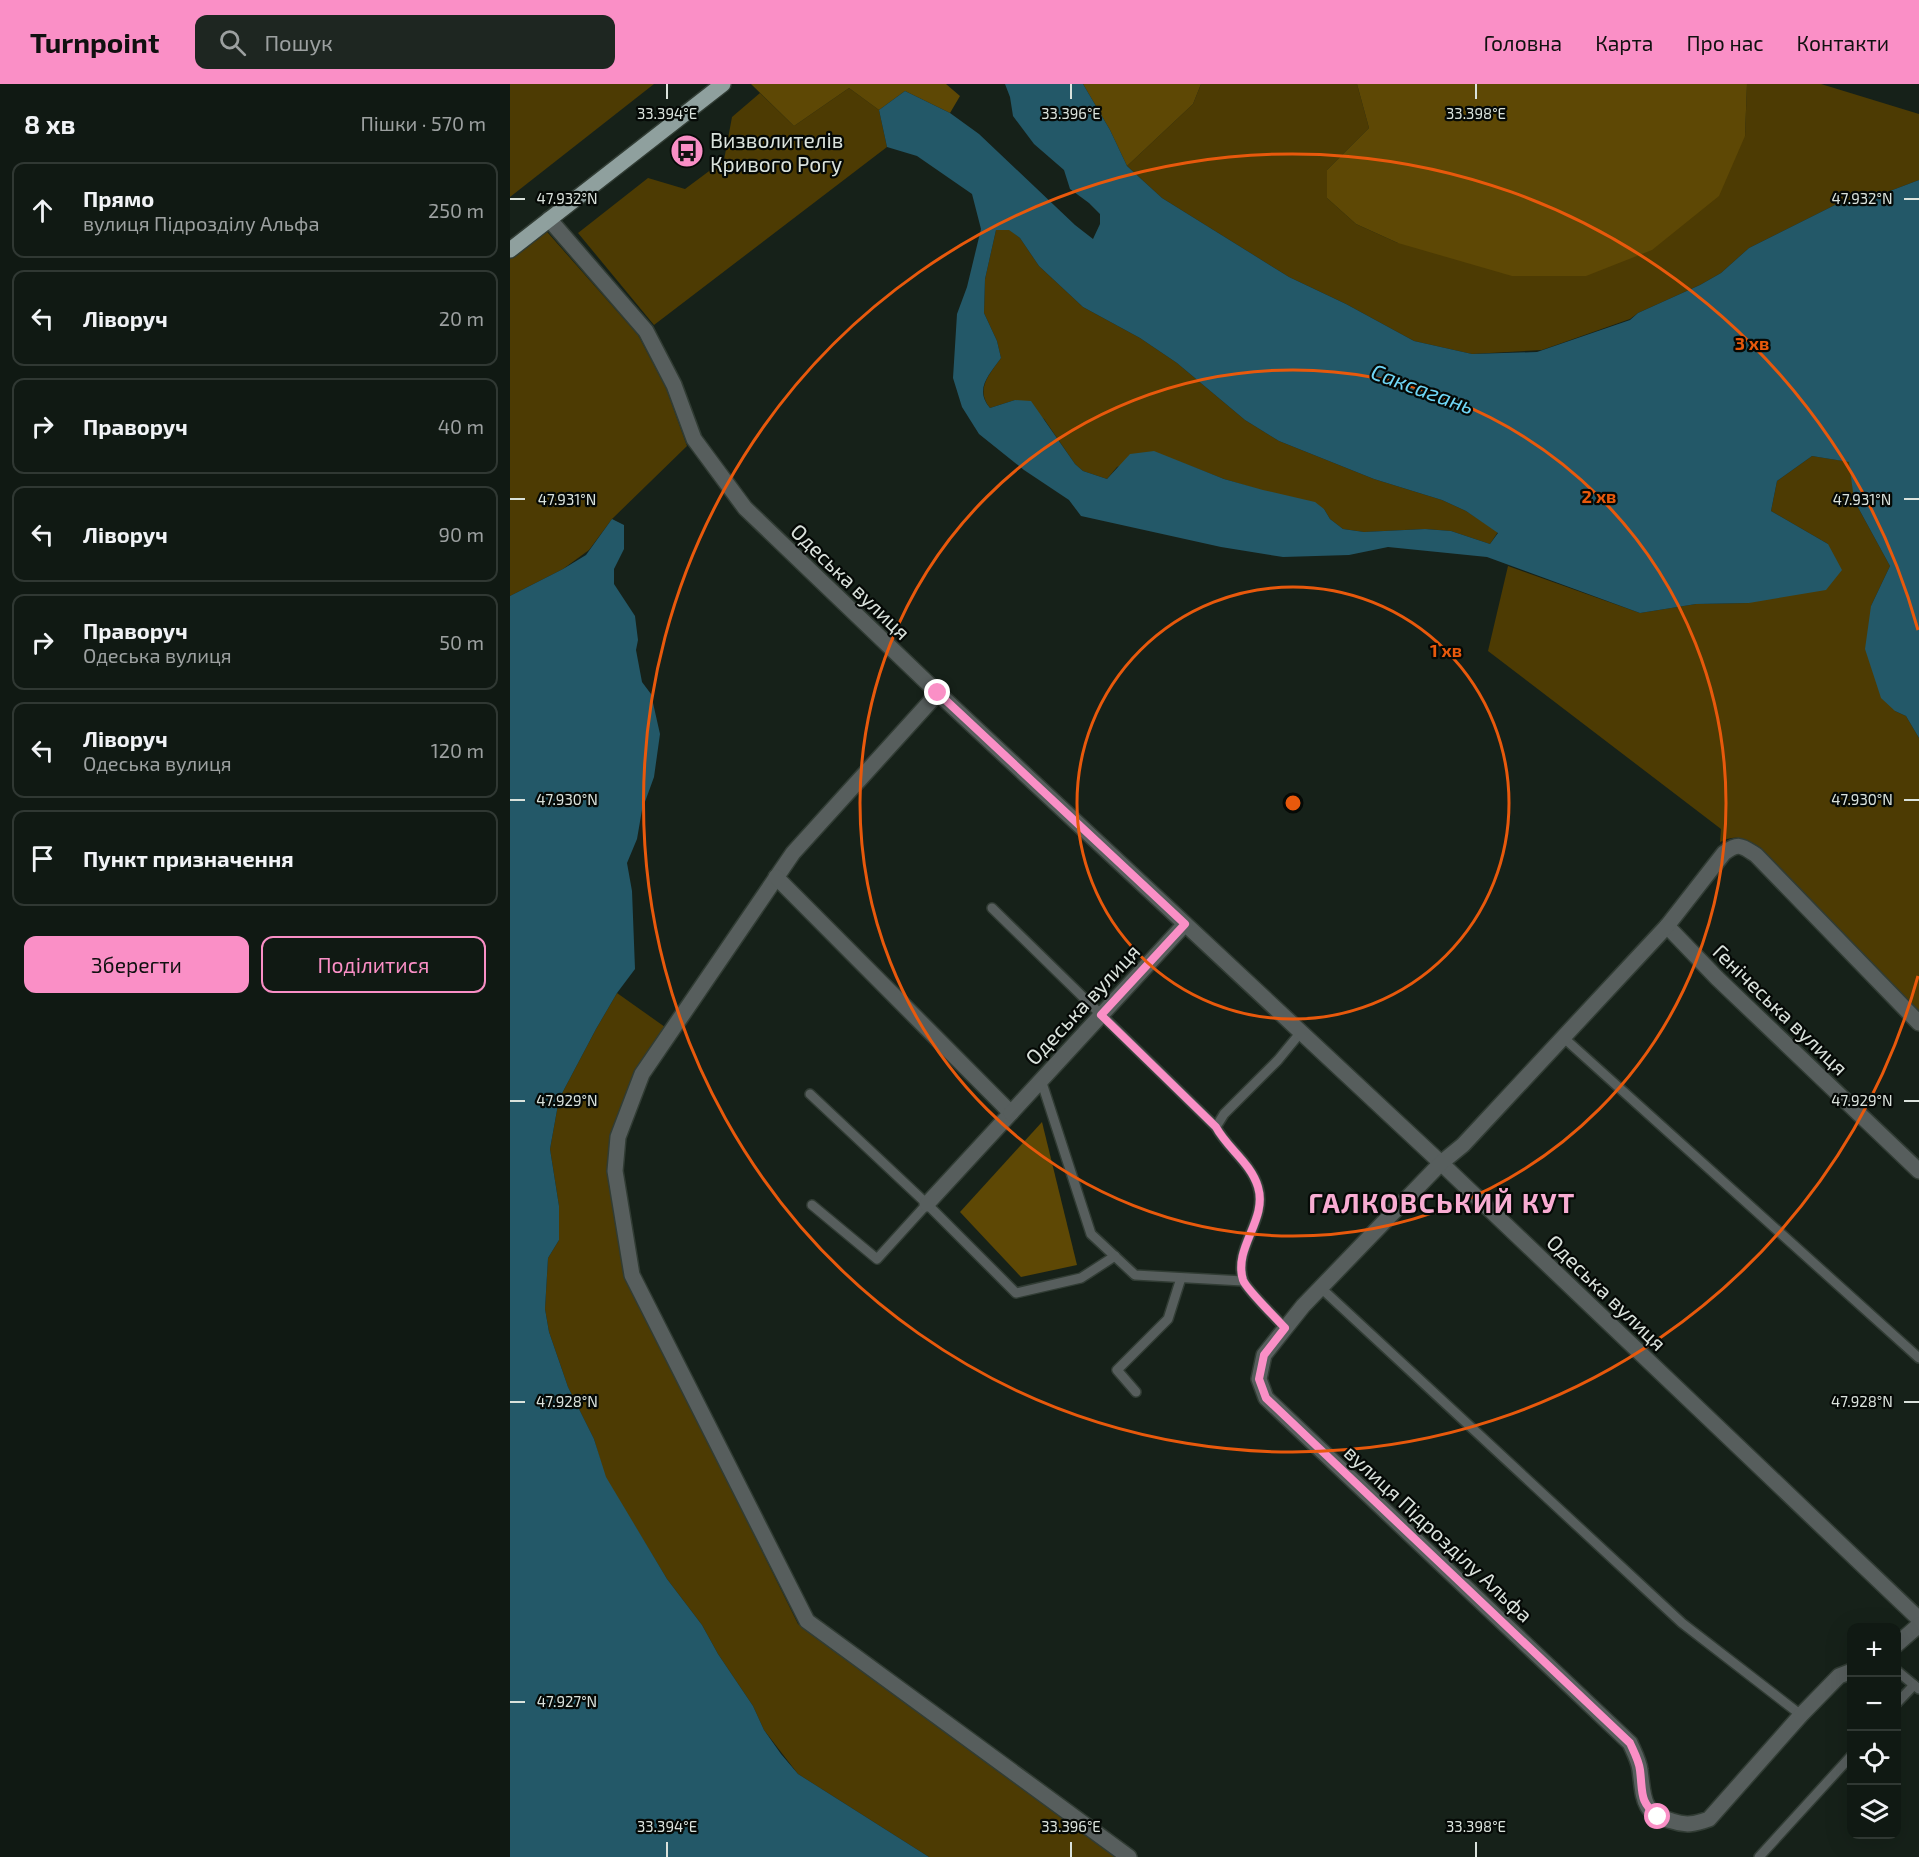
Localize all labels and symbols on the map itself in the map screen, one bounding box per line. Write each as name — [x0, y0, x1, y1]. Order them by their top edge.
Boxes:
text: 33.394°E — [637, 104, 697, 122]
text: 33.396°E — [1041, 104, 1101, 122]
text: 33.398°E — [1446, 104, 1506, 122]
place label: Визволителів Кривого Рогу — [710, 127, 844, 177]
bus stop icon: Визволителів Кривого Рогу — [669, 133, 705, 169]
text: 47.932°N — [536, 189, 598, 207]
text: 47.932°N — [1831, 189, 1893, 207]
text: 3 хв — [1735, 332, 1769, 354]
water label: Саксагань — [1368, 357, 1478, 419]
text: 2 хв — [1582, 485, 1616, 507]
text: 47.931°N — [538, 490, 596, 508]
text: 47.931°N — [1833, 490, 1891, 508]
street label: Одеська вулиця — [785, 518, 916, 645]
text: 1 хв — [1430, 639, 1462, 661]
route end — [924, 679, 950, 705]
text: 47.930°N — [536, 790, 598, 808]
text: 47.930°N — [1831, 790, 1893, 808]
centre of rings — [1283, 793, 1303, 813]
street label: Одеська вулиця — [1020, 938, 1145, 1070]
street label: Генічеська вулиця — [1708, 938, 1854, 1080]
text: 47.929°N — [536, 1091, 598, 1109]
text: 47.929°N — [1831, 1091, 1893, 1109]
district label: ГАЛКОВСЬКИЙ КУТ — [1308, 1186, 1576, 1218]
street label: Одеська вулиця — [1541, 1229, 1672, 1356]
text: 47.928°N — [536, 1392, 598, 1410]
text: 47.928°N — [1831, 1392, 1893, 1410]
street label: вулиця Підрозділу Альфа — [1339, 1439, 1538, 1628]
text: 47.927°N — [537, 1692, 597, 1710]
route start — [1644, 1803, 1670, 1829]
text: 33.394°E — [637, 1817, 697, 1835]
text: 33.396°E — [1041, 1817, 1101, 1835]
text: 33.398°E — [1446, 1817, 1506, 1835]

